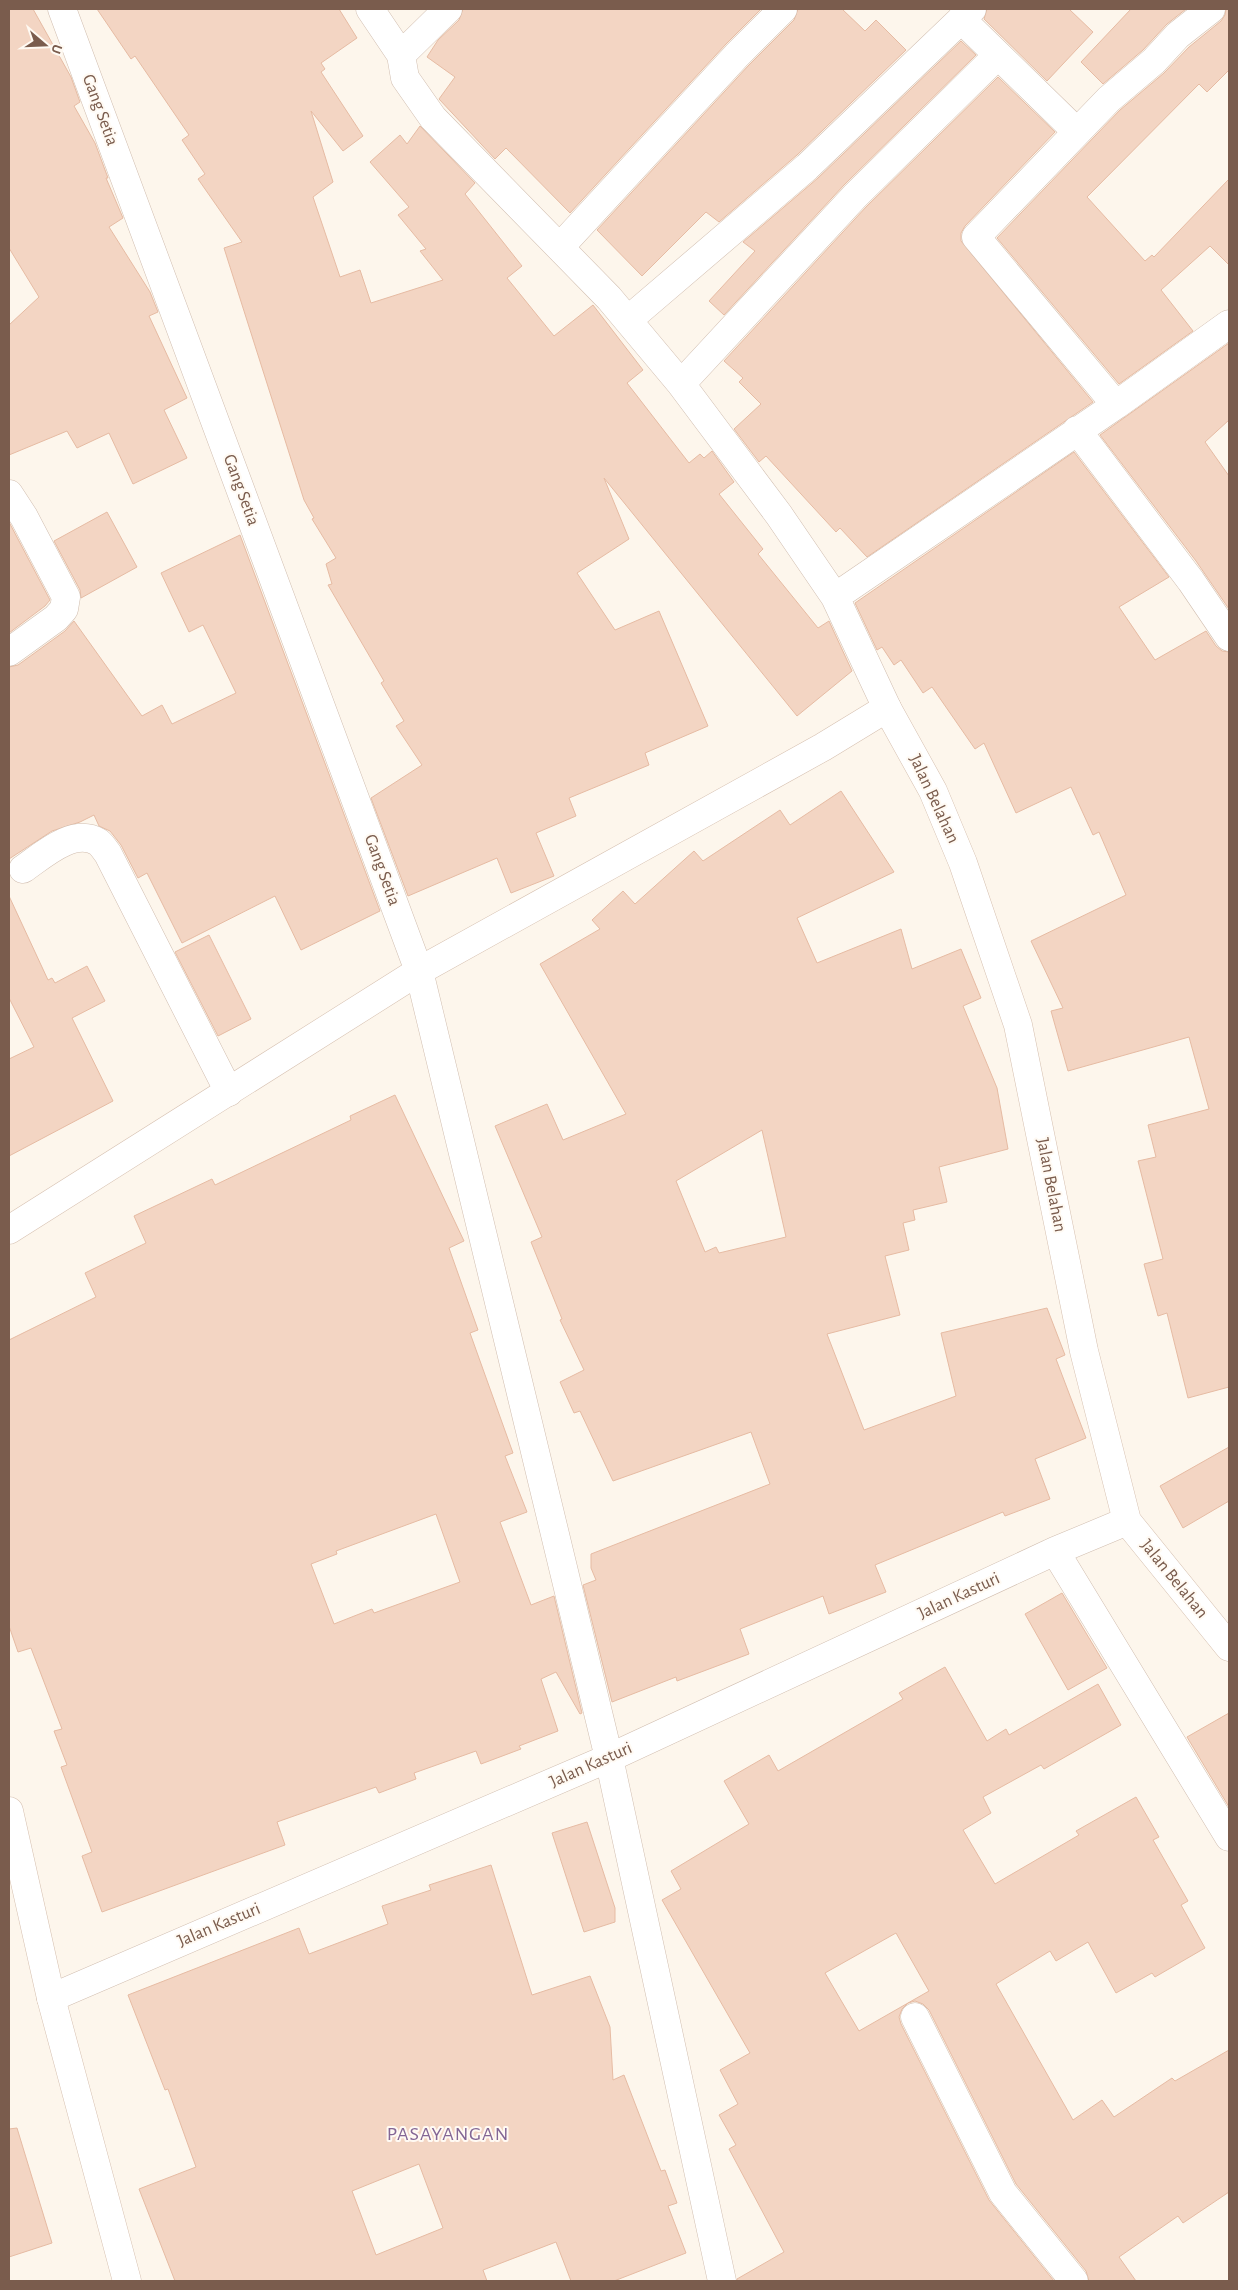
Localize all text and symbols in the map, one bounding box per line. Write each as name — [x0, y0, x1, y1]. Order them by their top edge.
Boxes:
north arrow — [20, 20, 70, 70]
text: U — [48, 42, 64, 55]
street label: Gang Setia — [79, 72, 121, 148]
street label: Gang Setia — [220, 452, 262, 528]
street label: Jalan Belahan — [906, 752, 962, 846]
street label: Gang Setia — [361, 832, 403, 908]
street label: Jalan Belahan — [1033, 1136, 1069, 1234]
street label: Jalan Belahan — [1137, 1536, 1211, 1622]
street label: Jalan Kasturi — [915, 1569, 1003, 1623]
street label: Jalan Kasturi — [547, 1739, 635, 1791]
street label: Jalan Kasturi — [175, 1900, 263, 1950]
district label: PASAYANGAN — [387, 2124, 509, 2144]

